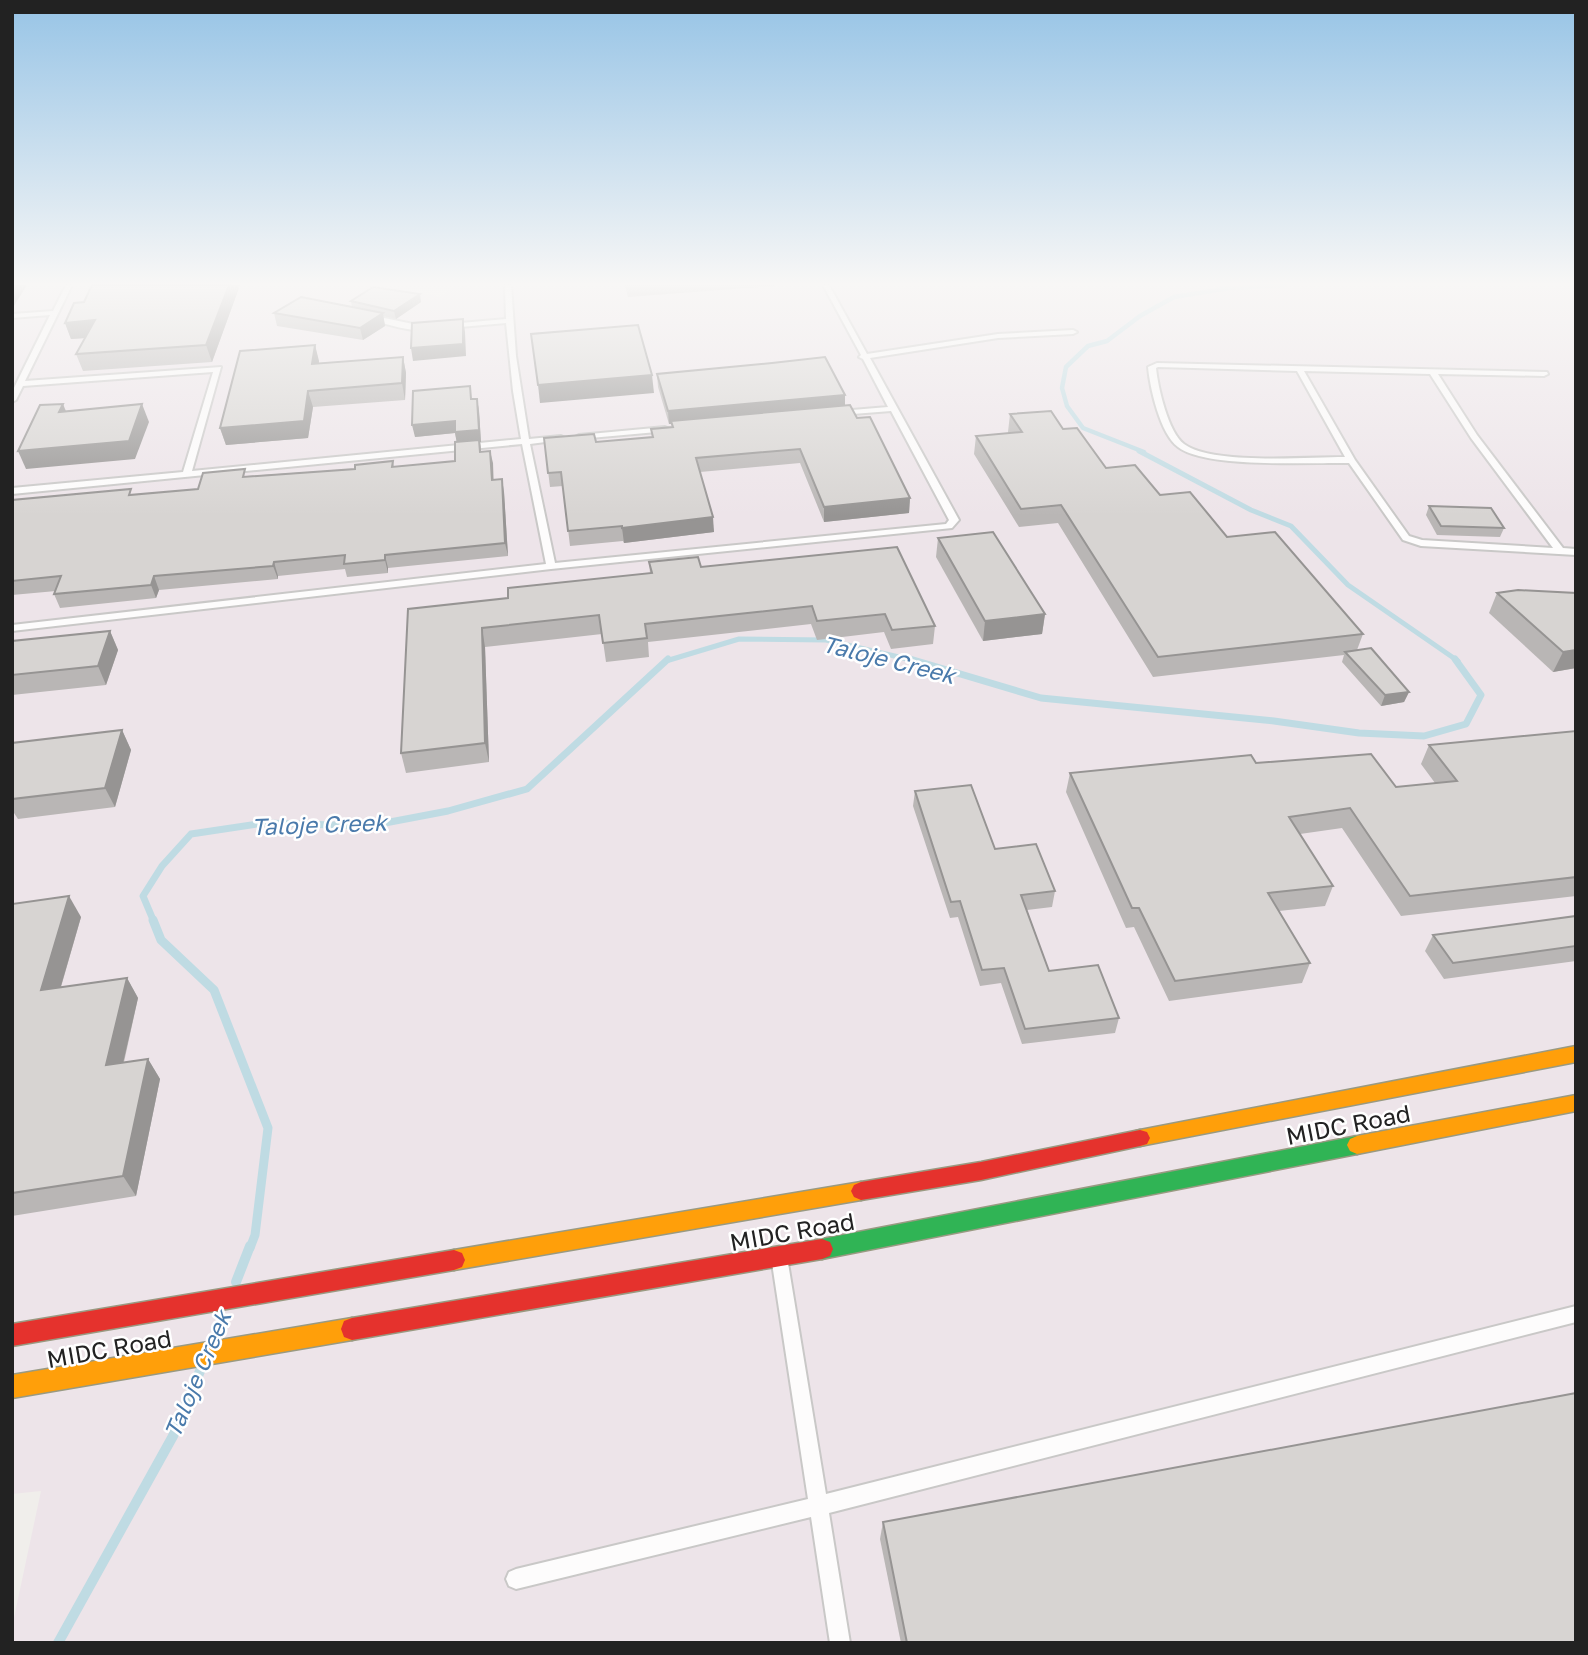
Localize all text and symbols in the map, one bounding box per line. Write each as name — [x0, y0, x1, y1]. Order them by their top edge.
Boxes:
water label: Taloje Creek — [820, 629, 960, 689]
water label: Taloje Creek — [251, 808, 389, 840]
street label: MIDC Road — [1283, 1098, 1413, 1150]
street label: MIDC Road — [727, 1206, 857, 1256]
water label: Taloje Creek — [158, 1304, 237, 1442]
street label: MIDC Road — [44, 1323, 174, 1373]

